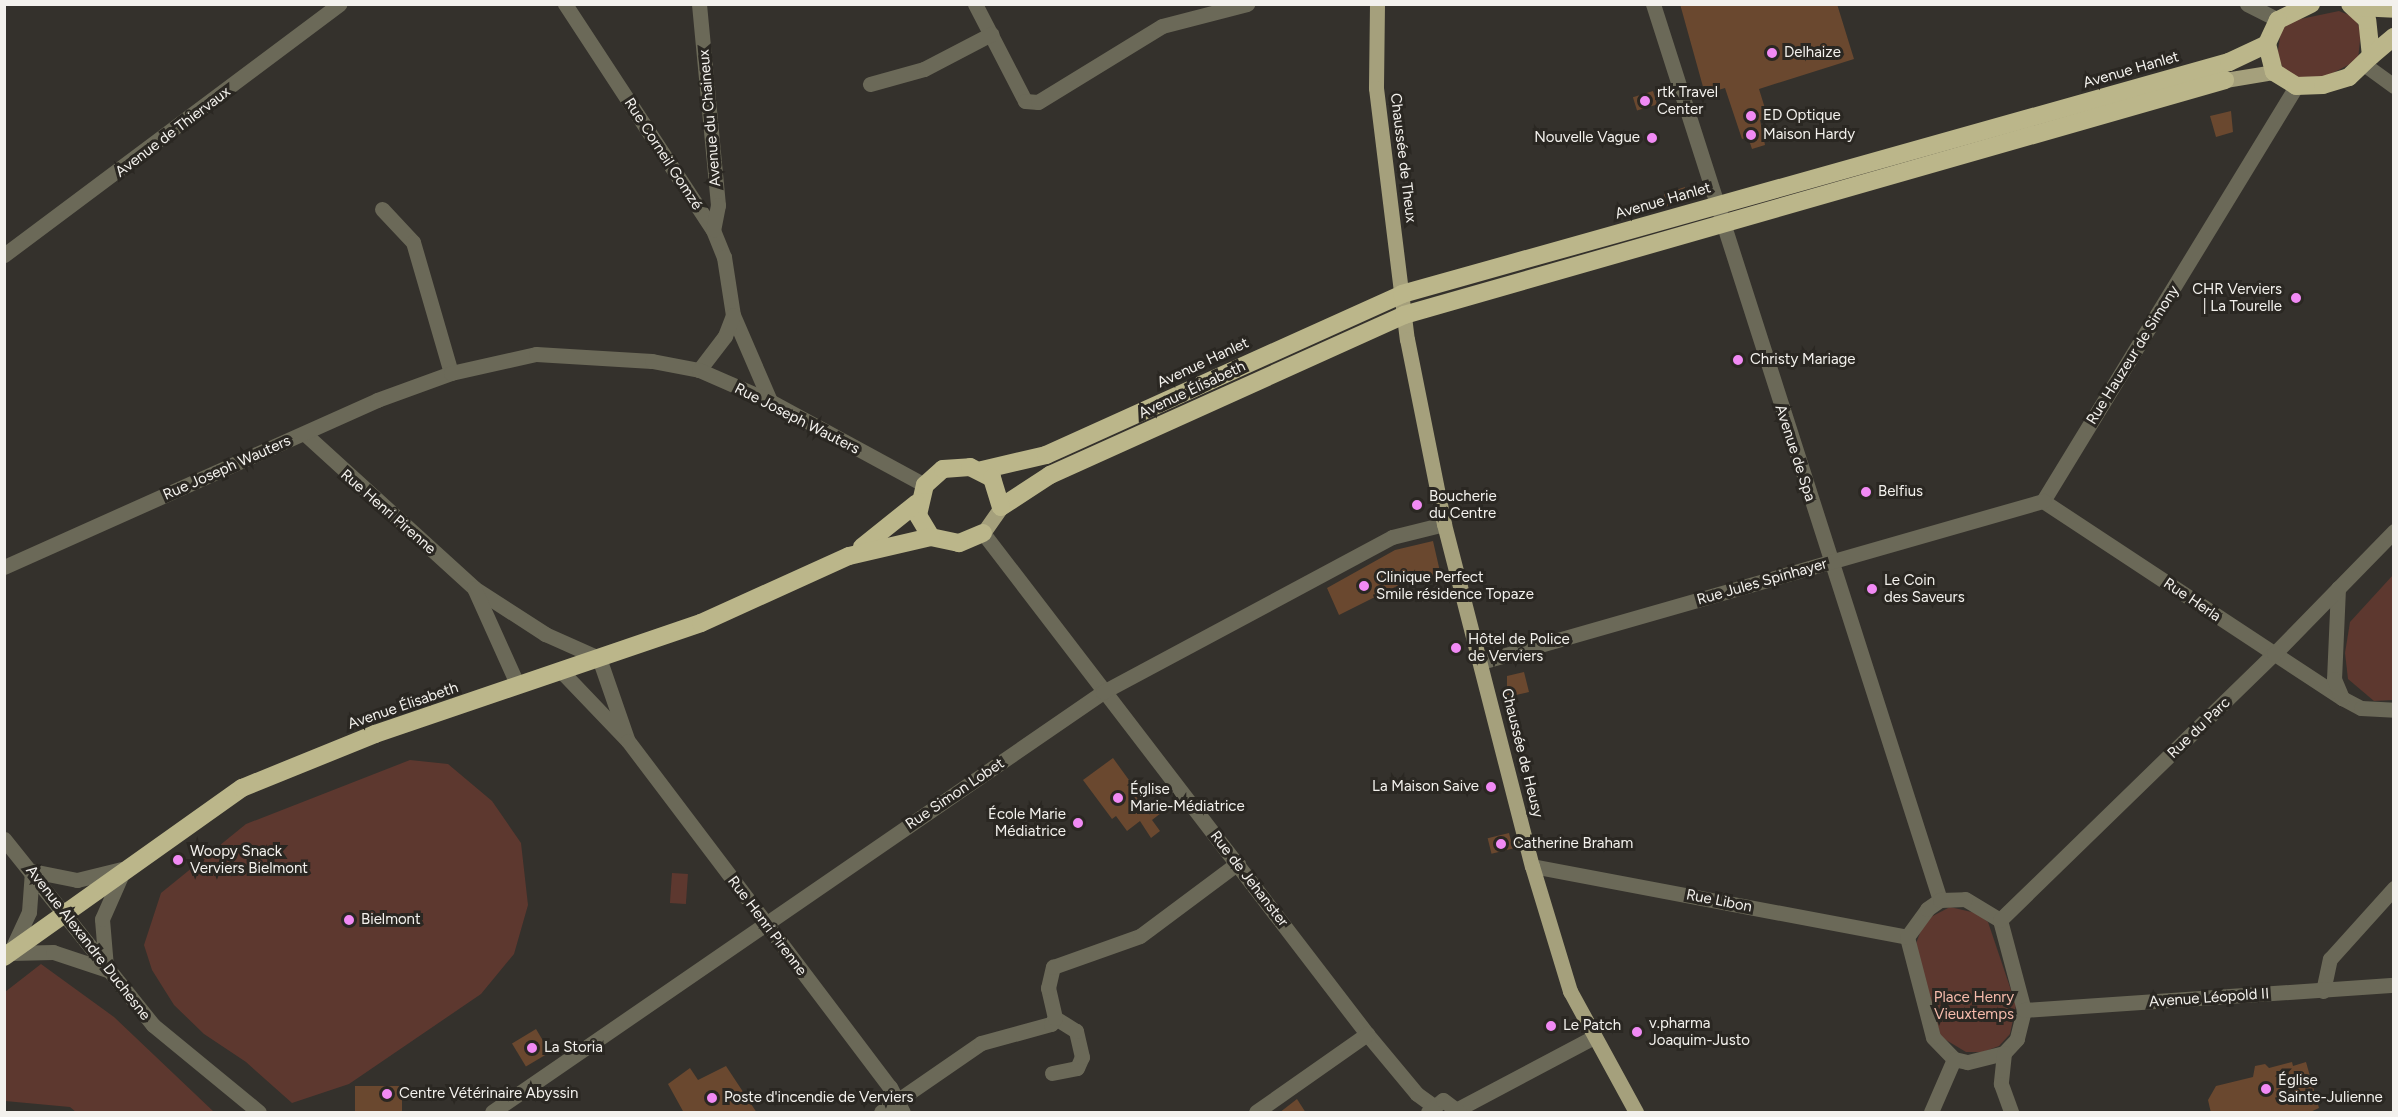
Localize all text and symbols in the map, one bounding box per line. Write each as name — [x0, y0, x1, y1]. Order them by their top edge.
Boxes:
place label: Delhaize — [1784, 44, 1841, 62]
marker: Delhaize — [1765, 46, 1779, 60]
street label: Avenue Hanlet — [2081, 48, 2181, 92]
street label: Avenue du Chaineux — [695, 49, 725, 187]
street label: Avenue de Thiervaux — [112, 83, 234, 181]
place label: rtk Travel Center — [1657, 83, 1718, 118]
street label: Chaussée de Theux — [1386, 92, 1420, 224]
marker: rtk Travel Center — [1638, 94, 1652, 108]
street label: Rue Corneil Gomzé — [620, 95, 706, 213]
place label: ED Optique — [1763, 107, 1841, 125]
marker: ED Optique — [1744, 109, 1758, 123]
place label: Maison Hardy — [1763, 126, 1855, 144]
marker: Maison Hardy — [1744, 128, 1758, 142]
place label: Nouvelle Vague — [1534, 129, 1640, 147]
marker: Nouvelle Vague — [1645, 131, 1659, 145]
street label: Avenue Hanlet — [1613, 179, 1713, 223]
place label: CHR Verviers | La Tourelle — [2192, 280, 2282, 315]
street label: Rue Hauzeur de Simony — [2083, 282, 2183, 428]
marker: CHR Verviers | La Tourelle — [2287, 289, 2305, 307]
street label: Avenue Hanlet — [1154, 334, 1252, 392]
place label: Christy Mariage — [1750, 351, 1856, 369]
marker: Christy Mariage — [1731, 353, 1745, 367]
street label: Avenue Élisabeth — [1136, 357, 1248, 423]
street label: Rue Joseph Wauters — [731, 380, 863, 458]
street label: Avenue de Spa — [1771, 402, 1819, 504]
street label: Rue Joseph Wauters — [160, 432, 294, 504]
street label: Rue Henri Pirenne — [337, 466, 439, 558]
place label: Belfius — [1878, 483, 1923, 501]
marker: Belfius — [1859, 485, 1873, 499]
place label: Boucherie du Centre — [1429, 487, 1497, 522]
marker: Boucherie du Centre — [1410, 498, 1424, 512]
street label: Rue Jules Spinhayer — [1695, 555, 1829, 609]
place label: Clinique Perfect Smile résidence Topaze — [1376, 568, 1534, 603]
place label: Le Coin des Saveurs — [1884, 571, 1965, 606]
street label: Rue Herla — [2160, 574, 2224, 626]
marker: Clinique Perfect Smile résidence Topaze — [1357, 579, 1371, 593]
marker: Le Coin des Saveurs — [1865, 582, 1879, 596]
place label: Hôtel de Police de Verviers — [1468, 630, 1570, 665]
marker: Hôtel de Police de Verviers — [1449, 641, 1463, 655]
street label: Avenue Élisabeth — [345, 679, 461, 733]
street label: Chaussée de Heusy — [1497, 686, 1547, 820]
street label: Rue du Parc — [2164, 694, 2234, 762]
street label: Rue Simon Lobet — [902, 754, 1008, 834]
place label: La Maison Saive — [1372, 778, 1479, 796]
place label: Église Marie-Médiatrice — [1130, 780, 1245, 815]
marker: La Maison Saive — [1484, 780, 1498, 794]
marker: Église Marie-Médiatrice — [1111, 791, 1125, 805]
place label: École Marie Médiatrice — [988, 805, 1066, 840]
marker: École Marie Médiatrice — [1071, 816, 1085, 830]
street label: Rue de Jehanster — [1206, 828, 1292, 930]
place label: Catherine Braham — [1513, 835, 1633, 853]
marker: Catherine Braham — [1494, 837, 1508, 851]
place label: Woopy Snack Verviers Bielmont — [190, 842, 308, 877]
marker: Woopy Snack Verviers Bielmont — [171, 853, 185, 867]
street label: Avenue Alexandre Duchesne — [22, 862, 154, 1024]
street label: Rue Henri Pirenne — [724, 873, 810, 979]
street label: Rue Libon — [1684, 886, 1754, 916]
place label: Bielmont — [361, 911, 421, 929]
marker: Bielmont — [342, 913, 356, 927]
street label: Avenue Léopold II — [2148, 985, 2270, 1011]
park label: Place Henry Vieuxtemps — [1934, 988, 2014, 1023]
place label: v.pharma Joaquim-Justo — [1649, 1014, 1750, 1049]
place label: Le Patch — [1563, 1017, 1621, 1035]
marker: Le Patch — [1544, 1019, 1558, 1033]
marker: v.pharma Joaquim-Justo — [1630, 1025, 1644, 1039]
place label: La Storia — [544, 1039, 603, 1057]
marker: La Storia — [525, 1041, 539, 1055]
place label: Église Sainte-Julienne — [2278, 1071, 2383, 1106]
marker: Église Sainte-Julienne — [2259, 1082, 2273, 1096]
place label: Centre Vétérinaire Abyssin — [399, 1085, 578, 1103]
marker: Centre Vétérinaire Abyssin — [380, 1087, 394, 1101]
place label: Poste d'incendie de Verviers — [724, 1089, 914, 1107]
marker: Poste d'incendie de Verviers — [705, 1091, 719, 1105]

